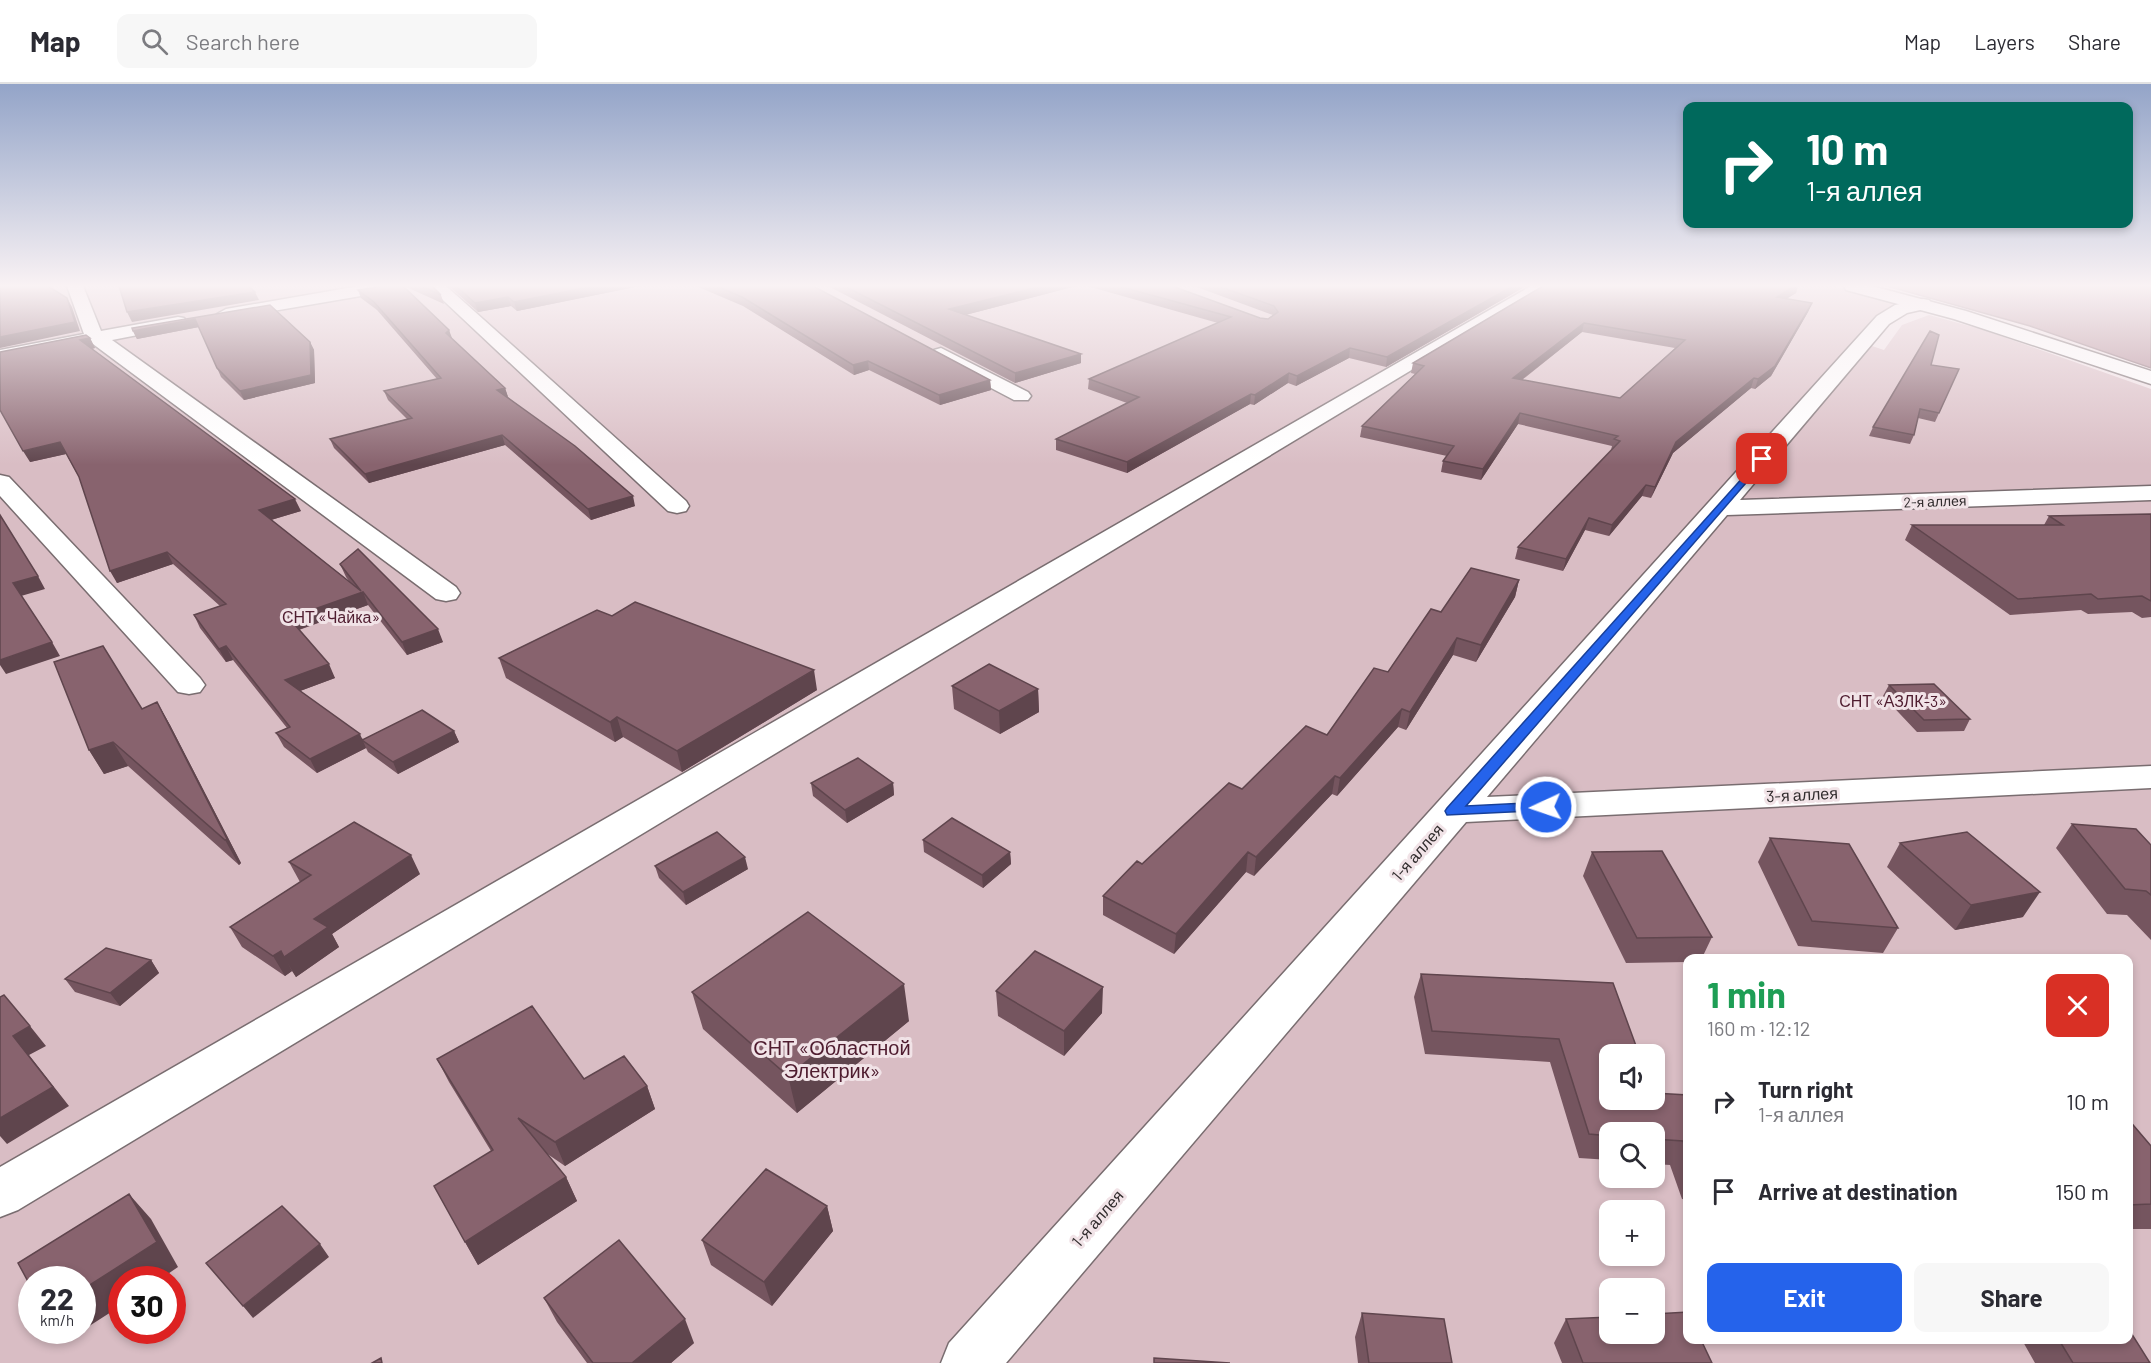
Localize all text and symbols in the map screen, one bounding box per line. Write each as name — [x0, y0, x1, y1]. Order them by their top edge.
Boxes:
search box — [117, 14, 537, 68]
text: Map — [30, 24, 81, 58]
icon: search — [138, 25, 171, 58]
text: Search here — [186, 28, 300, 54]
text: Map — [1904, 29, 1941, 54]
text: Layers — [1974, 29, 2035, 54]
text: Share — [2068, 29, 2121, 54]
text: 10 m — [1806, 123, 1888, 173]
icon: right — [1707, 126, 1785, 204]
text: 1-я аллея — [1806, 174, 1922, 206]
pin — [1736, 433, 1787, 484]
icon: arrive — [1745, 442, 1778, 475]
street label: 2-я аллея — [1903, 491, 1967, 511]
park label: СНТ «Чайка» — [282, 607, 380, 626]
park label: СНТ «АЗЛК-3» — [1839, 691, 1947, 710]
position arrow — [1514, 775, 1578, 839]
street label: 3-я аллея — [1766, 783, 1838, 805]
street label: 1-я аллея — [1387, 820, 1447, 884]
text: 1 min — [1707, 972, 1786, 1015]
button: close — [2046, 974, 2109, 1037]
text: 160 m · 12:12 — [1707, 1016, 1811, 1040]
park label: СНТ «Областной Электрик» — [753, 1035, 911, 1082]
map controls — [1599, 1044, 1665, 1344]
button: sound — [1599, 1044, 1665, 1110]
text: Turn right — [1758, 1076, 1853, 1102]
icon: right — [1707, 1085, 1740, 1118]
text: 10 m — [2066, 1088, 2109, 1114]
text: 1-я аллея — [1758, 1102, 1844, 1126]
button: search — [1599, 1122, 1665, 1188]
icon: arrive — [1707, 1175, 1740, 1208]
text: Arrive at destination — [1758, 1178, 1957, 1204]
text: 150 m — [2055, 1178, 2109, 1204]
street label: 1-я аллея — [1067, 1186, 1127, 1250]
button: + — [1599, 1200, 1665, 1266]
button: Exit — [1707, 1263, 1902, 1332]
button: Share — [1914, 1263, 2109, 1332]
speed limit sign: 30 — [108, 1266, 186, 1344]
button: − — [1599, 1278, 1665, 1344]
text: 22 — [40, 1280, 74, 1316]
text: km/h — [40, 1311, 74, 1329]

